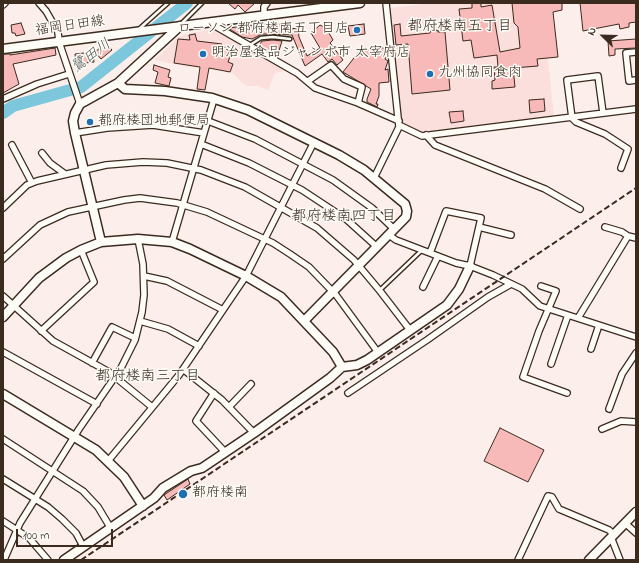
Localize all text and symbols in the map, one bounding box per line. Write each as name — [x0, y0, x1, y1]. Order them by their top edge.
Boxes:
street label: 福岡日田線 — [34, 14, 106, 40]
north arrow — [583, 16, 623, 56]
district label: 都府楼南五丁目 — [408, 19, 512, 37]
place label: ローソン 都府楼南五丁目店 — [178, 22, 349, 38]
marker: ローソン 都府楼南五丁目店 — [352, 25, 362, 35]
text: N — [583, 25, 601, 38]
water label: 鷺田川 — [69, 36, 115, 78]
place label: 明治屋食品ジャンボ市 太宰府店 — [211, 46, 410, 62]
marker: 明治屋食品ジャンボ市 太宰府店 — [198, 49, 208, 59]
place label: 九州協同食肉 — [438, 66, 522, 82]
marker: 九州協同食肉 — [425, 69, 435, 79]
place label: 都府楼団地郵便局 — [98, 114, 210, 130]
marker: 都府楼団地郵便局 — [85, 117, 95, 127]
district label: 都府楼南四丁目 — [292, 209, 396, 227]
district label: 都府楼南三丁目 — [96, 369, 200, 387]
place label: 都府楼南 — [192, 486, 248, 502]
marker: 都府楼南 — [177, 488, 189, 500]
scale bar — [18, 521, 115, 547]
text: 100 m — [23, 527, 50, 545]

